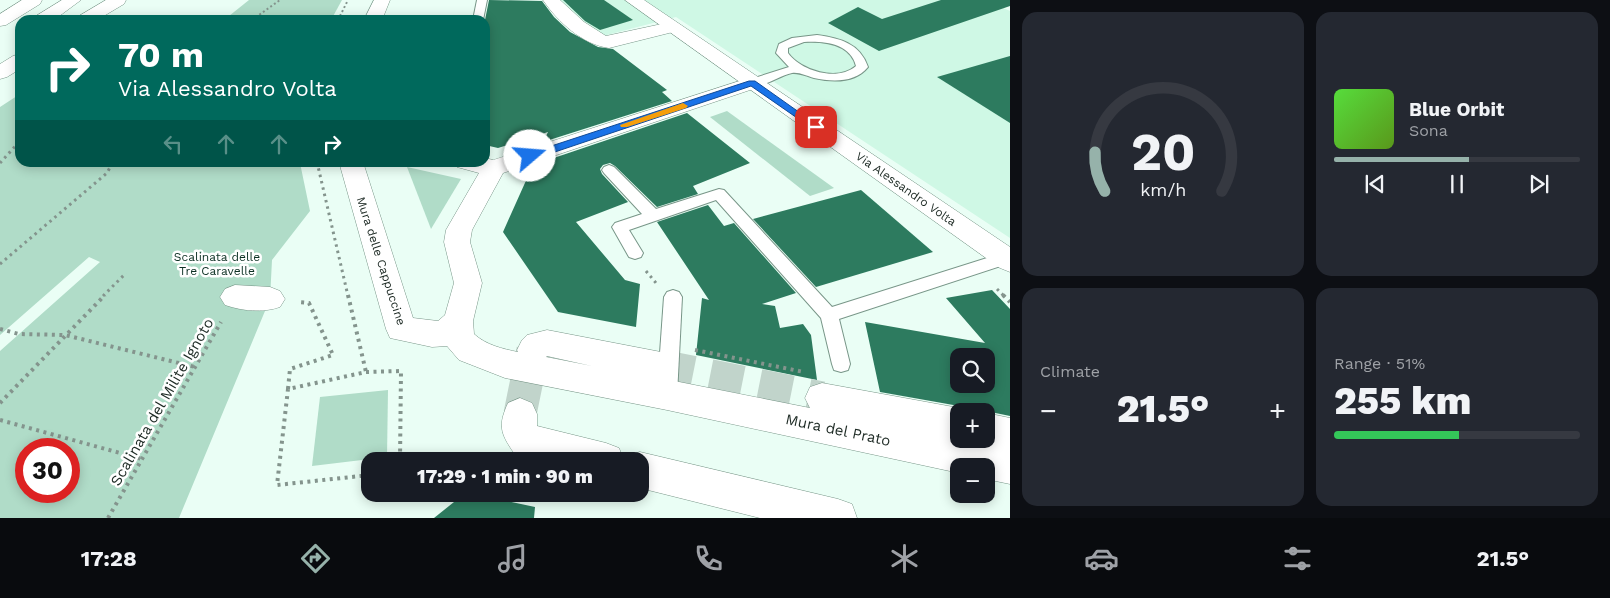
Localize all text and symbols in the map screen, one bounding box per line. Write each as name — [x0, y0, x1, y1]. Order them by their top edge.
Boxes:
text: 70 m — [118, 34, 204, 76]
icon: right — [35, 35, 100, 100]
text: Via Alessandro Volta — [118, 76, 337, 101]
text: Blue Orbit — [1409, 98, 1504, 121]
pin — [795, 106, 837, 148]
icon: arrive — [802, 113, 830, 141]
text: Sona — [1409, 121, 1448, 140]
text: 20 — [1131, 122, 1195, 183]
position arrow — [503, 129, 555, 181]
icon: left — [159, 130, 187, 158]
icon: ahead — [212, 130, 240, 158]
icon: ahead — [265, 130, 293, 158]
icon: right — [318, 130, 346, 158]
street label: Via Alessandro Volta — [853, 149, 959, 229]
icon: previous — [1361, 170, 1389, 198]
icon: pause — [1443, 170, 1471, 198]
icon: next — [1525, 170, 1553, 198]
text: km/h — [1140, 179, 1186, 200]
street label: Mura delle Cappuccine — [354, 195, 408, 327]
park label: Scalinata delle Tre Caravelle — [174, 250, 260, 278]
street label: Scalinata del Milite Ignoto — [107, 315, 217, 489]
map controls — [950, 348, 995, 503]
button: search — [950, 348, 995, 393]
text: Range · 51% — [1334, 354, 1425, 373]
text: Climate — [1040, 362, 1100, 381]
text: 255 km — [1334, 379, 1471, 423]
text: 21.5° — [1117, 387, 1209, 431]
text: − — [1040, 394, 1057, 427]
text: + — [1269, 394, 1286, 427]
button: + — [950, 403, 995, 448]
street label: Mura del Prato — [784, 410, 892, 450]
speed limit sign: 30 — [15, 438, 80, 503]
button: − — [950, 458, 995, 503]
text: 17:29 · 1 min · 90 m — [417, 465, 593, 488]
icon: directions — [298, 541, 333, 576]
icon: music — [495, 541, 530, 576]
icon: phone — [691, 541, 726, 576]
icon: climate — [887, 541, 922, 576]
icon: car — [1084, 541, 1119, 576]
icon: filters — [1280, 541, 1315, 576]
text: 17:28 — [81, 546, 137, 571]
text: 21.5° — [1477, 546, 1529, 571]

